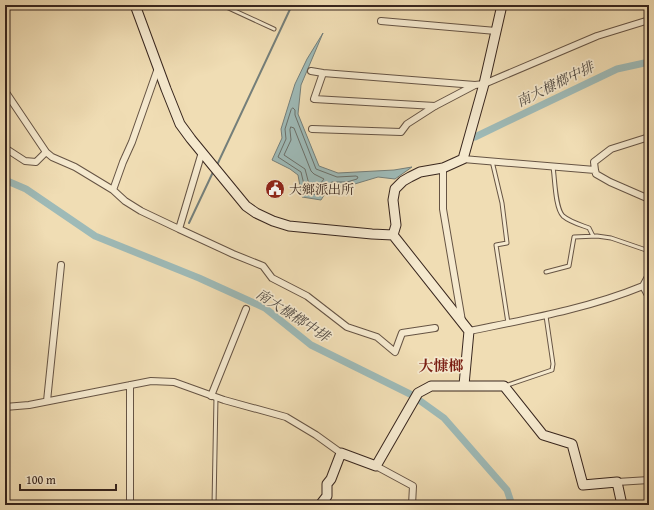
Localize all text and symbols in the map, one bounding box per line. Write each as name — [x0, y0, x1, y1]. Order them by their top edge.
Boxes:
water label: 南大槺榔中排 — [513, 56, 599, 111]
public building icon: 大鄉派出所 — [264, 178, 286, 200]
place label: 大鄉派出所 — [289, 180, 354, 199]
water label: 南大槺榔中排 — [252, 284, 335, 347]
district label: 大慷榔 — [418, 355, 464, 376]
scale bar — [20, 466, 116, 492]
text: 100 m — [26, 471, 56, 488]

